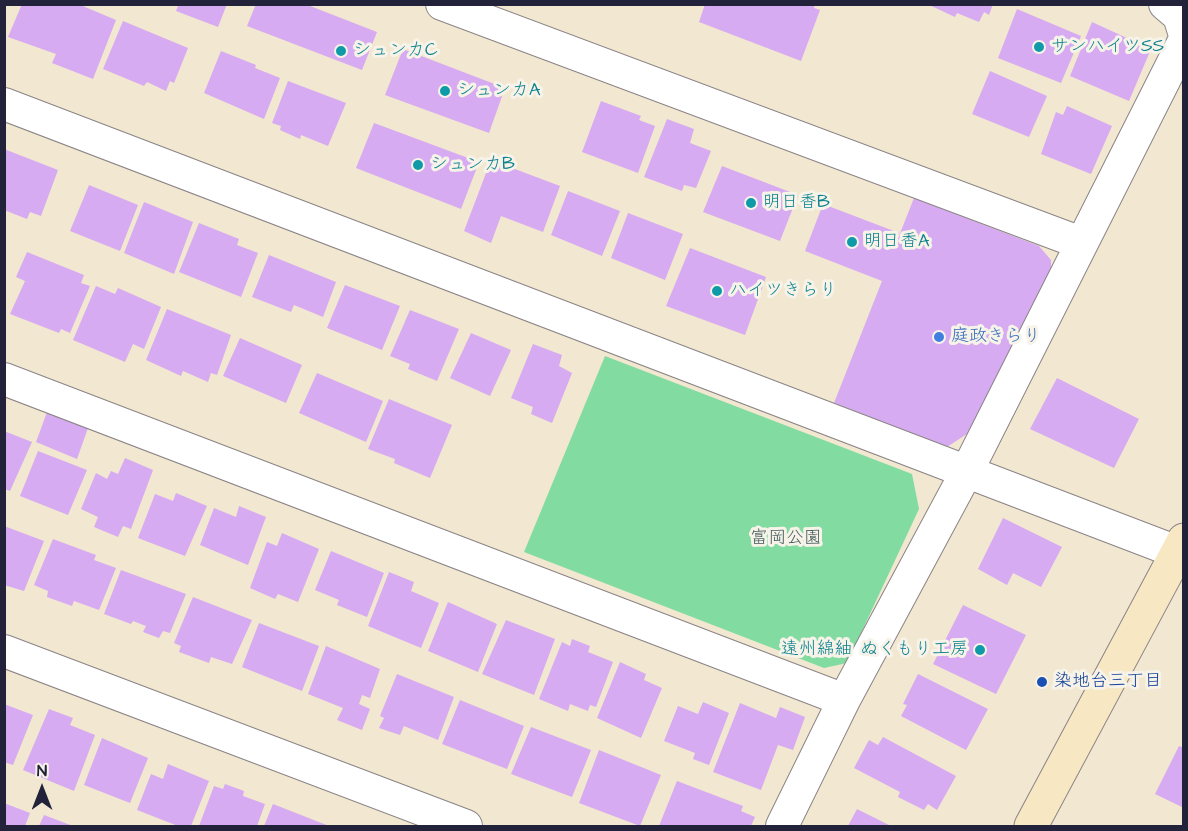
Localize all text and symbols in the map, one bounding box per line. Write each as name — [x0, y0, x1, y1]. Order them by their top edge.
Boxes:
place label: サンハイツSS — [1051, 36, 1164, 58]
place label: シュンカC — [353, 40, 438, 62]
marker: サンハイツSS — [1032, 40, 1046, 54]
marker: シュンカC — [334, 44, 348, 58]
place label: シュンカA — [457, 80, 541, 102]
marker: シュンカA — [438, 84, 452, 98]
place label: シュンカB — [430, 154, 515, 176]
marker: シュンカB — [411, 158, 425, 172]
place label: 明日香B — [763, 192, 830, 214]
marker: 明日香B — [744, 196, 758, 210]
place label: 明日香A — [864, 231, 930, 253]
marker: 明日香A — [845, 235, 859, 249]
place label: ハイツきらり — [729, 280, 837, 302]
marker: ハイツきらり — [710, 284, 724, 298]
place label: 庭政きらり — [951, 326, 1041, 348]
marker: 庭政きらり — [932, 330, 946, 344]
park label: 富岡公園 — [750, 528, 822, 550]
place label: 遠州綿紬 ぬくもり工房 — [781, 639, 968, 661]
marker: 遠州綿紬 ぬくもり工房 — [973, 643, 987, 657]
place label: 染地台三丁目 — [1054, 671, 1162, 693]
marker: 染地台三丁目 — [1035, 675, 1049, 689]
north arrow — [12, 759, 72, 819]
text: N — [37, 760, 47, 782]

